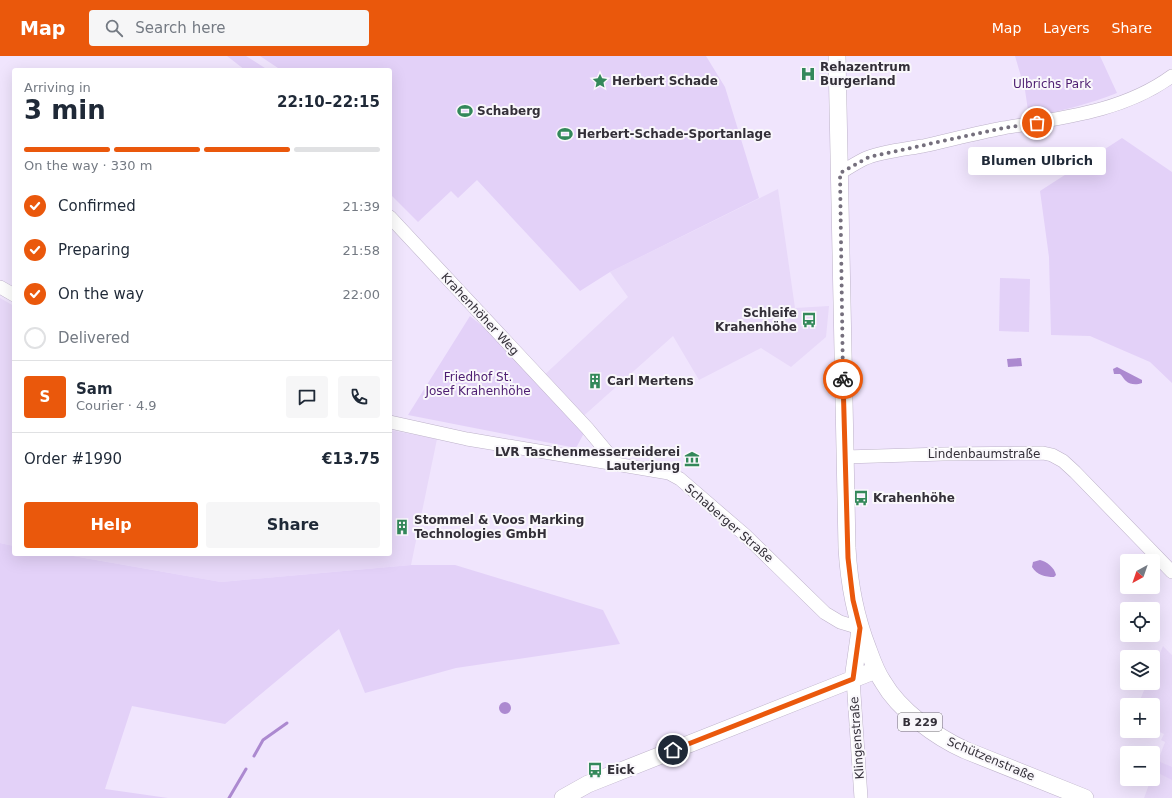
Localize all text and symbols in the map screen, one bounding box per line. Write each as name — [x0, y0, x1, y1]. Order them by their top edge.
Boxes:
search box — [89, 10, 369, 46]
text: Map — [20, 17, 65, 39]
icon: search — [103, 17, 125, 39]
text: Search here — [135, 19, 225, 37]
text: Map — [992, 20, 1021, 36]
text: Layers — [1043, 20, 1090, 36]
text: Share — [1112, 20, 1152, 36]
place label: Rehazentrum Burgerland — [820, 60, 910, 88]
hospital icon: Rehazentrum Burgerland — [799, 65, 817, 83]
place icon: Herbert Schade — [591, 72, 609, 90]
place label: Herbert Schade — [612, 74, 718, 88]
park label: Ulbrichs Park — [1013, 77, 1091, 91]
text: Arriving in — [24, 80, 91, 95]
text: 22:10–22:15 — [277, 93, 380, 111]
text: 3 min — [24, 95, 106, 125]
sports icon: Schaberg — [456, 102, 474, 120]
place label: Schaberg — [477, 104, 541, 118]
pin — [1020, 106, 1054, 140]
icon: bag — [1026, 112, 1048, 134]
sports icon: Herbert-Schade-Sportanlage — [556, 125, 574, 143]
place label: Herbert-Schade-Sportanlage — [577, 127, 771, 141]
callout: Blumen Ulbrich — [968, 147, 1106, 175]
text: Blumen Ulbrich — [981, 153, 1093, 168]
text: On the way · 330 m — [24, 158, 152, 173]
icon: check — [24, 195, 46, 217]
text: Confirmed — [58, 197, 136, 215]
text: 21:39 — [343, 199, 380, 214]
icon: check — [24, 239, 46, 261]
text: Preparing — [58, 241, 130, 259]
text: 21:58 — [343, 243, 380, 258]
street label: Krahenhöher Weg — [438, 270, 522, 358]
icon: check — [24, 283, 46, 305]
text: On the way — [58, 285, 144, 303]
text: 22:00 — [343, 287, 380, 302]
place label: Schleife Krahenhöhe — [715, 306, 797, 334]
bus stop icon: Schleife Krahenhöhe — [800, 311, 818, 329]
text: Delivered — [58, 329, 130, 347]
courier — [823, 359, 863, 399]
icon: bike — [832, 368, 854, 390]
park label: Friedhof St. Josef Krahenhöhe — [424, 370, 531, 398]
building icon: Carl Mertens — [586, 372, 604, 390]
place label: Carl Mertens — [607, 374, 694, 388]
button: chat — [286, 376, 328, 418]
button: phone — [338, 376, 380, 418]
text: Sam — [76, 380, 113, 398]
text: S — [40, 388, 50, 406]
text: Courier · 4.9 — [76, 398, 157, 413]
place label: LVR Taschenmesserreiderei Lauterjung — [495, 445, 680, 473]
street label: Lindenbaumstraße — [928, 447, 1040, 461]
text: Order #1990 — [24, 450, 122, 468]
text: €13.75 — [322, 450, 380, 468]
museum icon: LVR Taschenmesserreiderei Lauterjung — [683, 450, 701, 468]
street label: Schaberger Straße — [682, 481, 776, 565]
bus stop icon: Krahenhöhe — [852, 489, 870, 507]
place label: Krahenhöhe — [873, 491, 955, 505]
button: Help — [24, 502, 198, 548]
button: Share — [206, 502, 380, 548]
place label: Stommel & Voos Marking Technologies GmbH — [414, 513, 584, 541]
building icon: Stommel & Voos Marking Technologies GmbH — [393, 518, 411, 536]
north arrow — [1120, 554, 1160, 594]
map controls — [1120, 554, 1160, 786]
button: locate — [1120, 602, 1160, 642]
button: layers — [1120, 650, 1160, 690]
street label: Klingenstraße — [847, 696, 867, 780]
button: + — [1120, 698, 1160, 738]
road number: B 229 — [898, 713, 942, 731]
pin — [656, 733, 690, 767]
street label: Schützenstraße — [945, 734, 1037, 784]
icon: home — [662, 739, 684, 761]
button: − — [1120, 746, 1160, 786]
bus stop icon: Eick — [586, 761, 604, 779]
place label: Eick — [607, 763, 635, 777]

